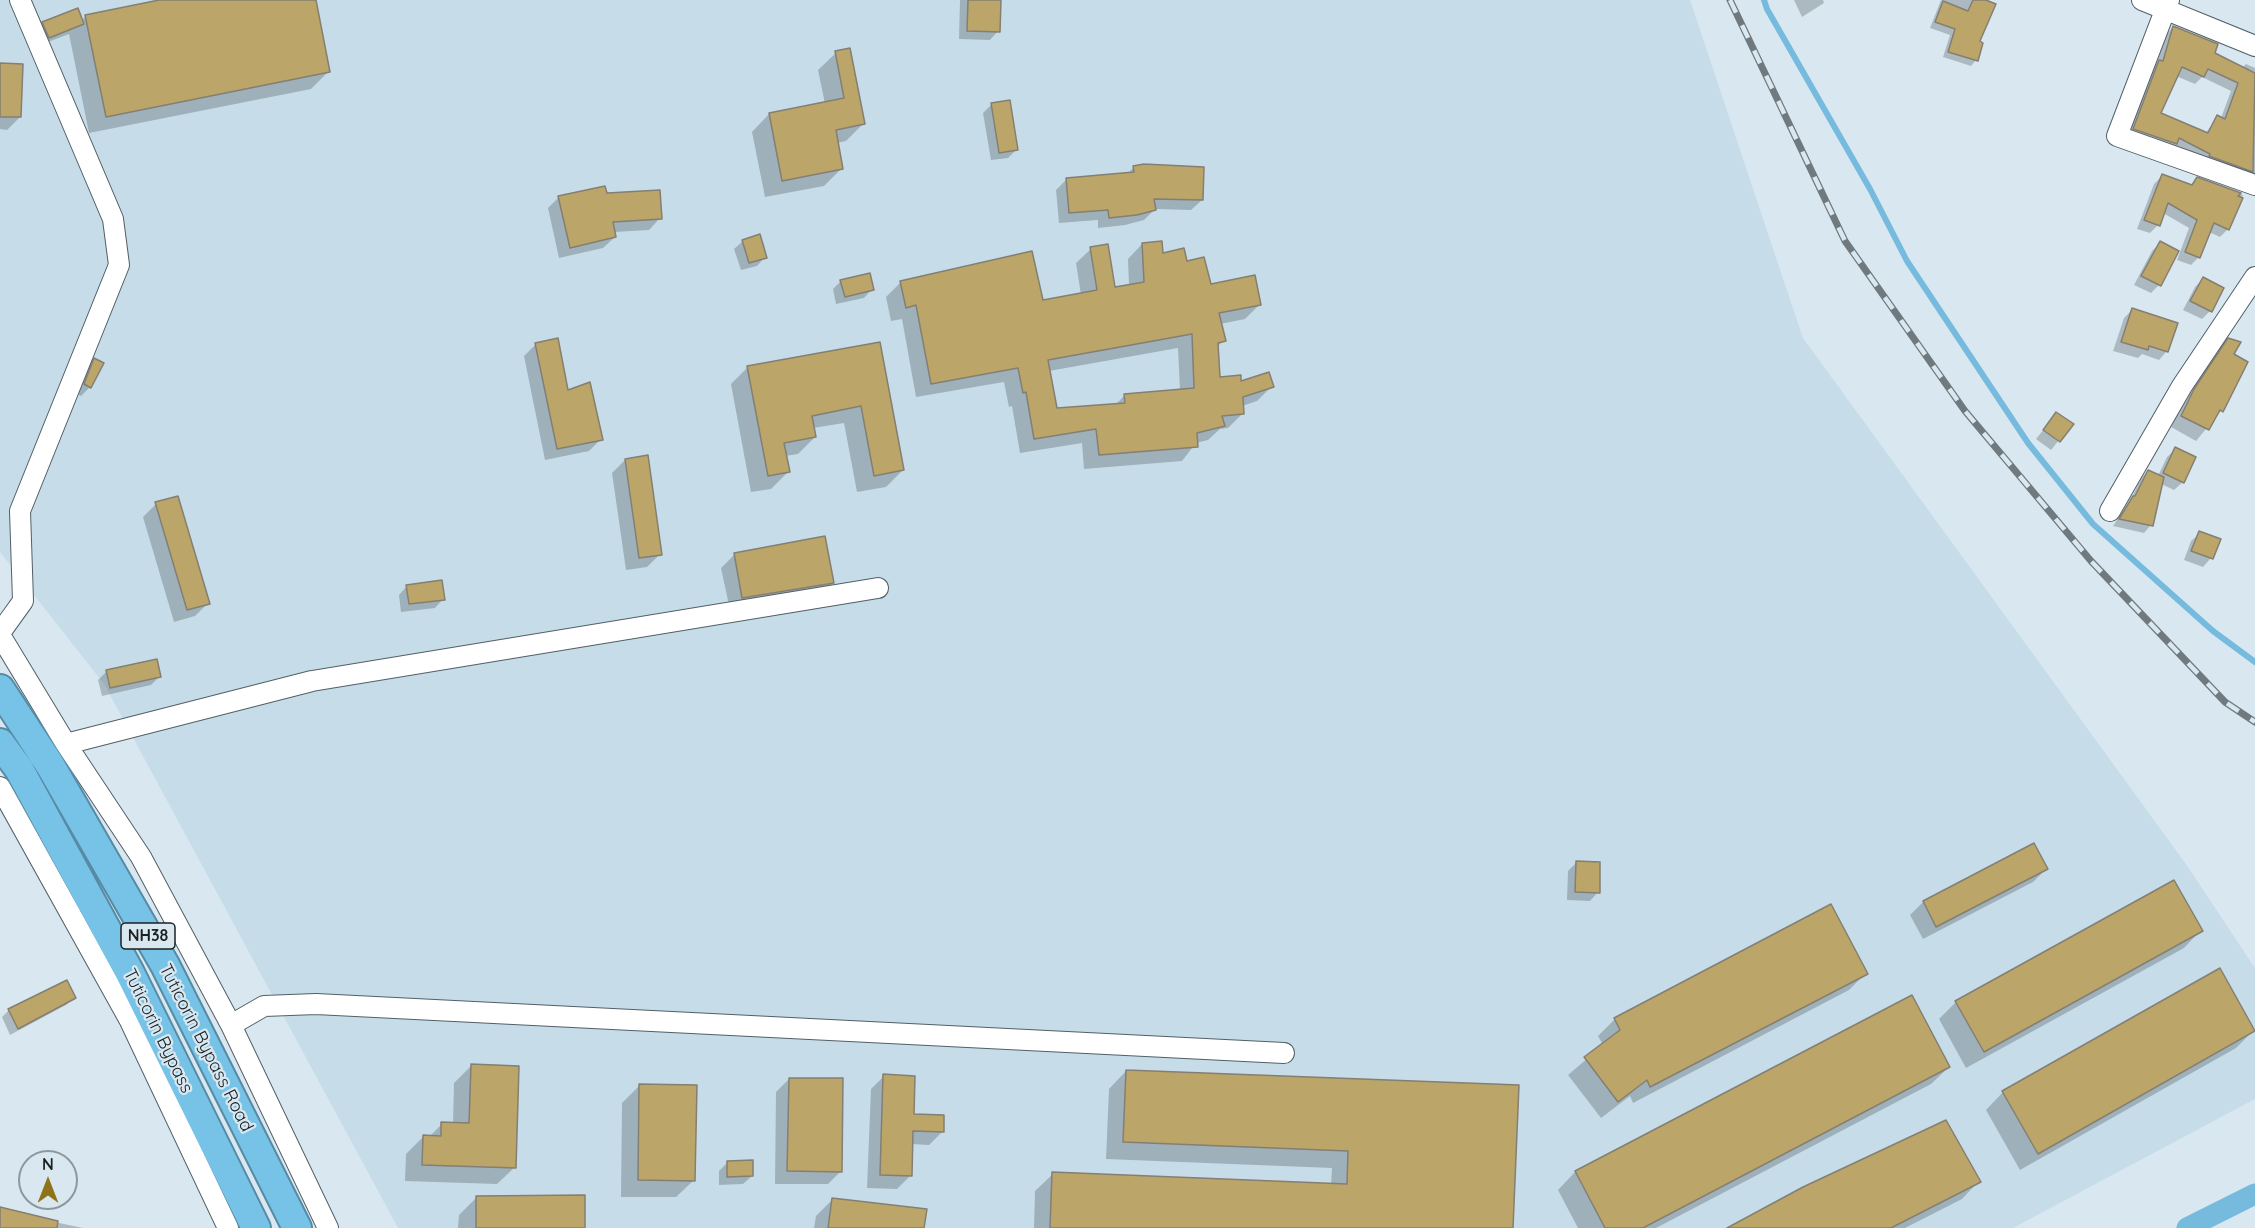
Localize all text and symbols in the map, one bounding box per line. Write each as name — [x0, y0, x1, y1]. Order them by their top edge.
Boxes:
road number: NH38 — [121, 923, 175, 949]
street label: Tuticorin Bypass Road — [154, 960, 258, 1136]
street label: Tuticorin Bypass — [119, 965, 197, 1097]
north arrow — [18, 1150, 78, 1210]
text: N — [42, 1154, 54, 1174]

